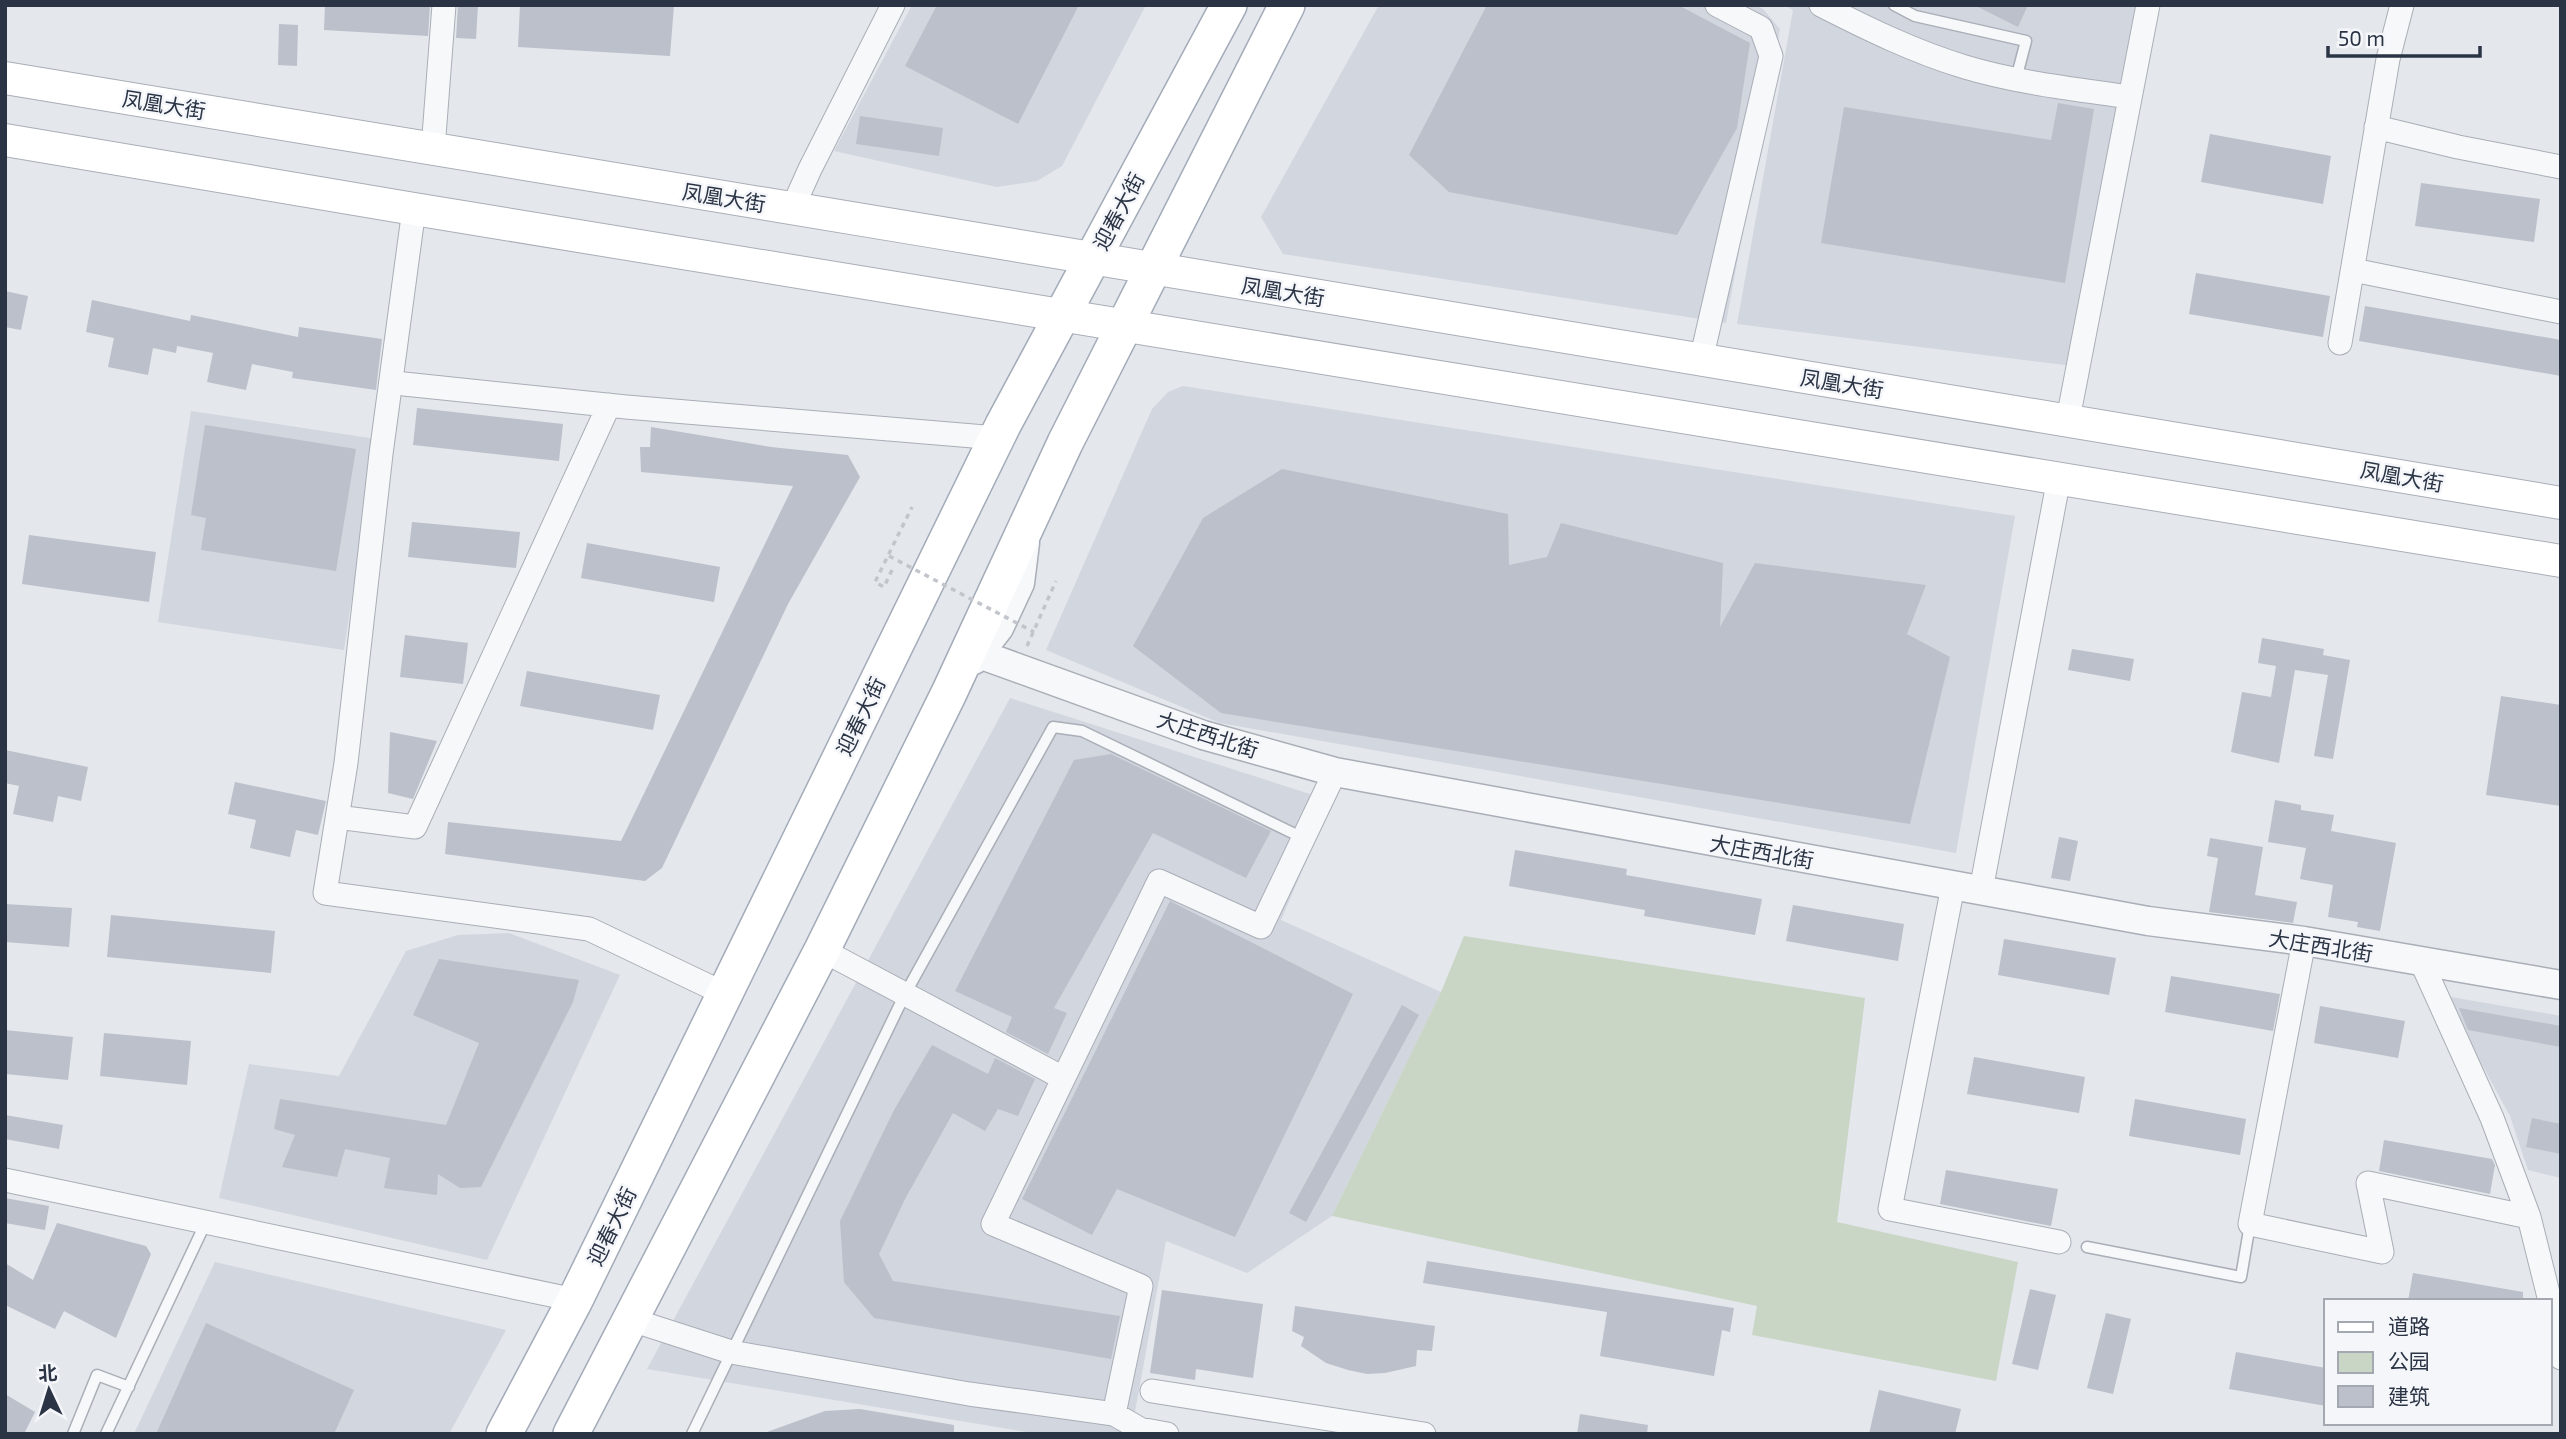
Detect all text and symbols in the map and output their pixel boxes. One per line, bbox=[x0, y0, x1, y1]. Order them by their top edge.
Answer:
scale bar bbox=[2328, 14, 2480, 58]
text: 50 m bbox=[2338, 25, 2385, 50]
street label: 凤凰大街 bbox=[121, 85, 207, 123]
street label: 迎春大街 bbox=[1087, 168, 1149, 254]
street label: 凤凰大街 bbox=[681, 178, 767, 216]
street label: 凤凰大街 bbox=[1240, 272, 1326, 310]
street label: 凤凰大街 bbox=[1799, 364, 1885, 402]
street label: 凤凰大街 bbox=[2358, 456, 2446, 496]
street label: 迎春大街 bbox=[830, 673, 890, 759]
street label: 大庄西北街 bbox=[1154, 706, 1262, 762]
street label: 大庄西北街 bbox=[1708, 830, 1816, 872]
street label: 大庄西北街 bbox=[2267, 924, 2375, 966]
street label: 迎春大街 bbox=[581, 1183, 641, 1269]
legend bbox=[2324, 1299, 2552, 1425]
text: 道路 bbox=[2388, 1313, 2430, 1338]
text: 公园 bbox=[2388, 1348, 2430, 1373]
north arrow bbox=[14, 1355, 84, 1425]
text: 北 bbox=[37, 1360, 58, 1385]
text: 建筑 bbox=[2388, 1383, 2430, 1408]

